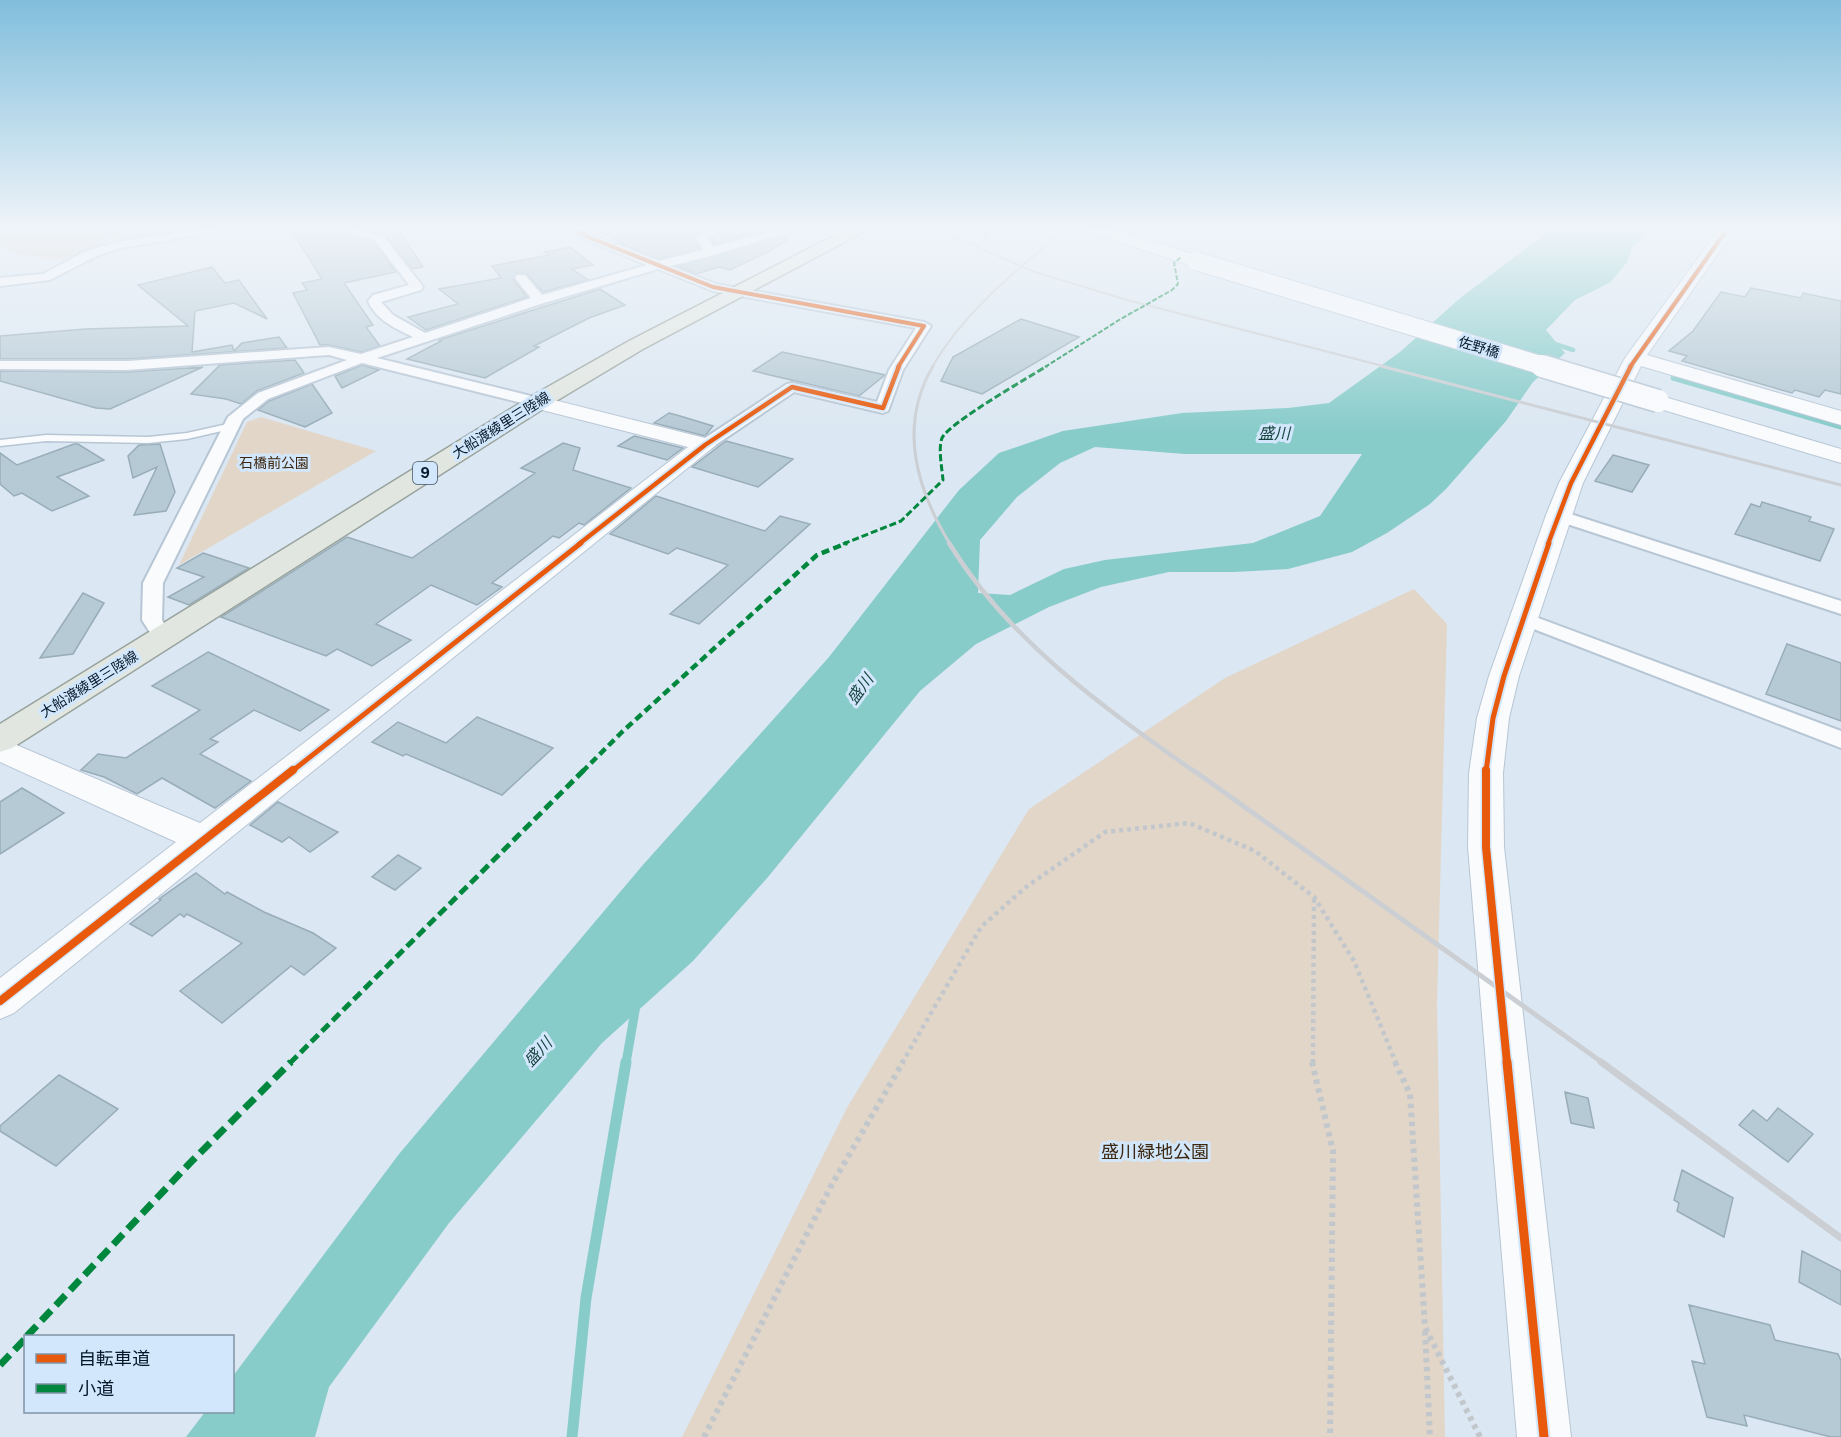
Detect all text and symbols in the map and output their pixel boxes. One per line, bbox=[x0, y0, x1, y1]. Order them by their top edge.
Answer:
street label: 佐野橋 bbox=[1457, 333, 1501, 361]
street label: 大船渡綾里三陸線 bbox=[449, 389, 553, 461]
water label: 盛川 bbox=[1258, 424, 1292, 443]
park label: 石橋前公園 bbox=[239, 455, 309, 471]
road number: 9 bbox=[413, 462, 437, 484]
street label: 大船渡綾里三陸線 bbox=[37, 648, 141, 720]
water label: 盛川 bbox=[843, 669, 878, 708]
water label: 盛川 bbox=[520, 1032, 557, 1070]
park label: 盛川緑地公園 bbox=[1101, 1141, 1209, 1162]
legend bbox=[24, 1335, 234, 1413]
text: 自転車道 bbox=[78, 1348, 150, 1369]
text: 小道 bbox=[78, 1378, 114, 1399]

